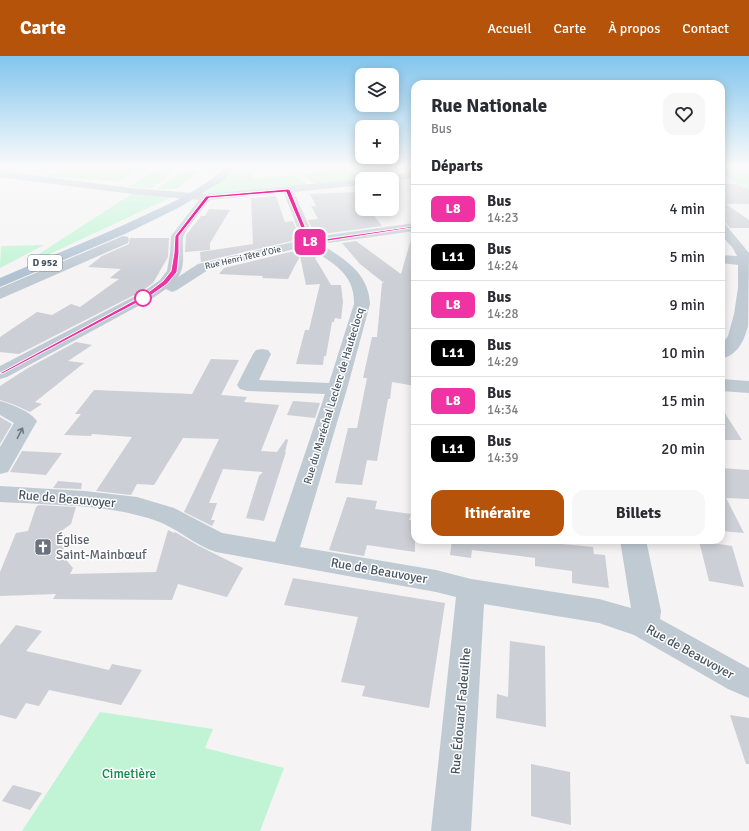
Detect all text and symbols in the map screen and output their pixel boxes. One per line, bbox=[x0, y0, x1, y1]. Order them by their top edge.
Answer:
text: Carte bbox=[20, 16, 66, 40]
text: Accueil bbox=[487, 20, 532, 37]
text: Carte bbox=[554, 20, 586, 37]
text: À propos bbox=[608, 20, 660, 37]
text: Contact bbox=[682, 20, 729, 37]
map controls bbox=[355, 68, 399, 216]
button: layers bbox=[355, 68, 399, 112]
button: heart bbox=[663, 93, 705, 135]
text: Rue Nationale bbox=[431, 94, 547, 118]
button: + bbox=[355, 120, 399, 164]
text: Bus bbox=[431, 121, 452, 137]
text: Départs bbox=[431, 157, 483, 175]
button: − bbox=[355, 172, 399, 216]
text: Bus bbox=[487, 192, 511, 210]
text: L8 bbox=[446, 200, 460, 217]
text: 4 min bbox=[669, 200, 705, 218]
text: 14:23 bbox=[487, 210, 519, 226]
line badge: L8 bbox=[292, 229, 328, 255]
text: L8 bbox=[303, 233, 317, 250]
text: Bus bbox=[487, 240, 511, 258]
street label: Rue Henri Tête d'Oie bbox=[204, 244, 282, 272]
text: L11 bbox=[442, 248, 464, 265]
text: 5 min bbox=[669, 248, 705, 266]
road number: D 952 bbox=[28, 255, 62, 271]
text: 14:24 bbox=[487, 258, 519, 274]
text: Bus bbox=[487, 288, 511, 306]
unlabelled marker bbox=[134, 289, 152, 307]
text: L8 bbox=[446, 296, 460, 313]
text: 9 min bbox=[669, 296, 705, 314]
street label: Rue du Maréchal Leclerc de Hauteclocq bbox=[301, 306, 367, 486]
text: 14:28 bbox=[487, 306, 519, 322]
text: Bus bbox=[487, 336, 511, 354]
text: L11 bbox=[442, 344, 464, 361]
text: 10 min bbox=[661, 344, 705, 362]
text: 14:29 bbox=[487, 354, 519, 370]
text: Bus bbox=[487, 384, 511, 402]
text: L8 bbox=[446, 392, 460, 409]
text: 15 min bbox=[661, 392, 705, 410]
text: 14:34 bbox=[487, 402, 519, 418]
one-way arrow bbox=[16, 427, 24, 439]
text: Bus bbox=[487, 432, 511, 450]
text: L11 bbox=[442, 440, 464, 457]
text: 20 min bbox=[661, 440, 705, 458]
text: 14:39 bbox=[487, 450, 519, 466]
street label: Rue de Beauvoyer bbox=[18, 487, 117, 511]
button: Itinéraire bbox=[431, 490, 564, 536]
button: Billets bbox=[572, 490, 705, 536]
place label: Église Saint-Mainbœuf bbox=[56, 531, 147, 563]
church icon: Église Saint-Mainbœuf bbox=[33, 537, 53, 557]
street label: Rue de Beauvoyer bbox=[329, 555, 429, 587]
street label: Rue de Beauvoyer bbox=[643, 621, 737, 683]
street label: Rue Édouard Fadeuilhe bbox=[446, 647, 475, 775]
park label: Cimetière bbox=[102, 766, 156, 782]

